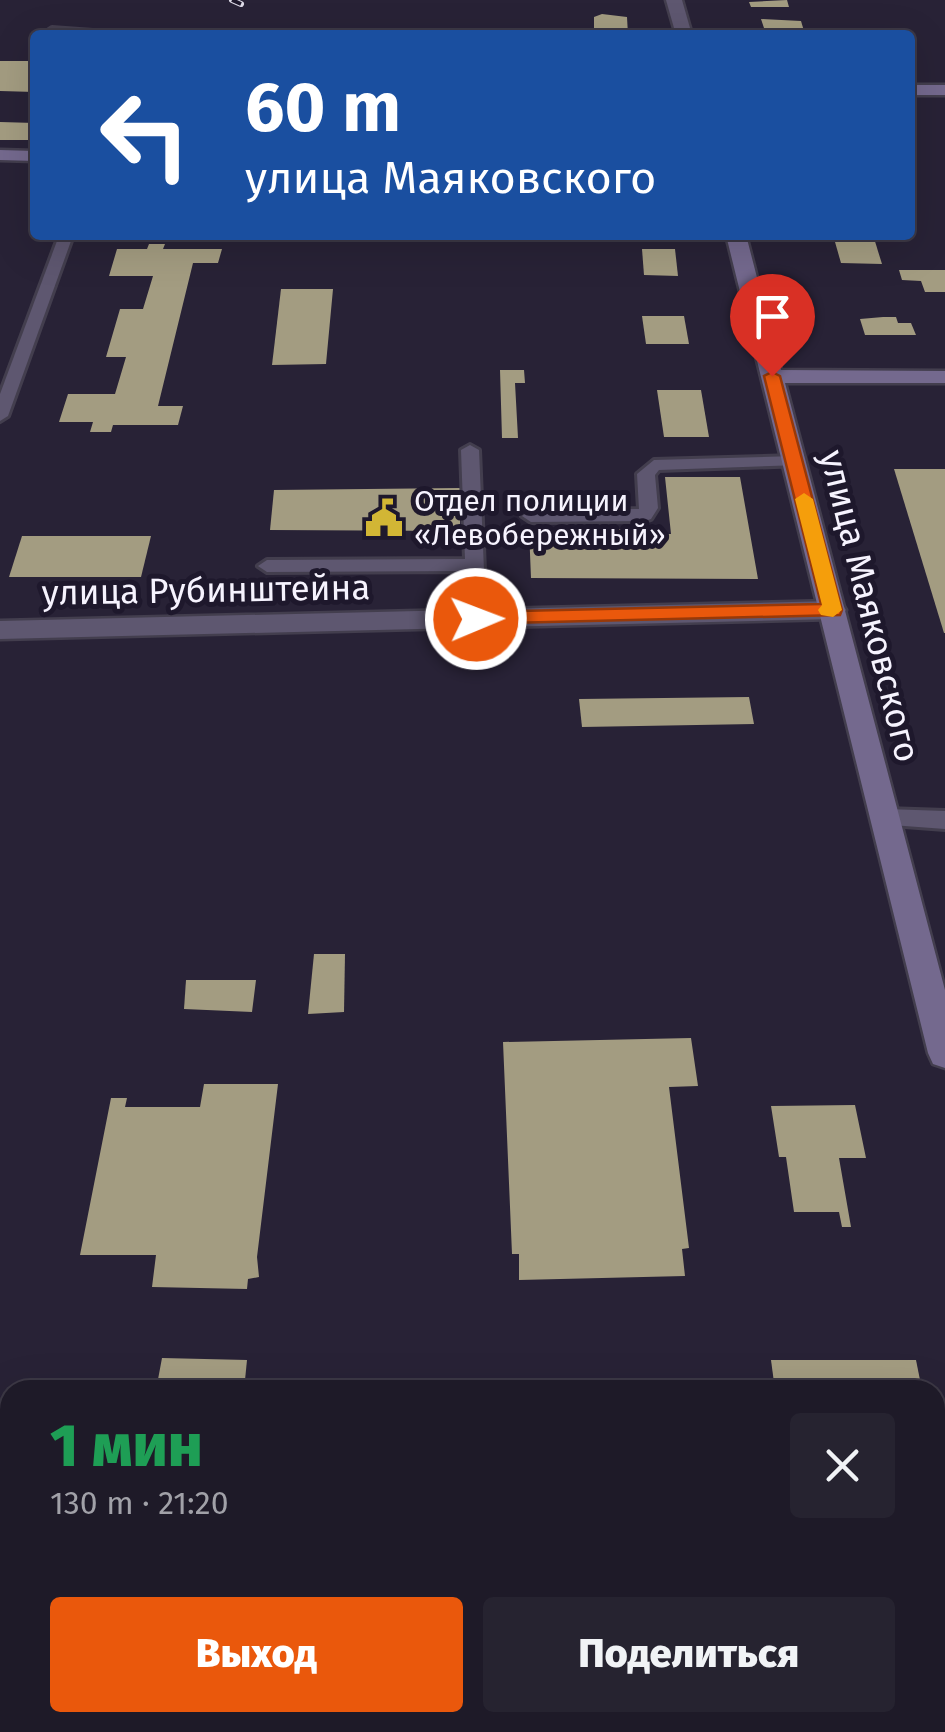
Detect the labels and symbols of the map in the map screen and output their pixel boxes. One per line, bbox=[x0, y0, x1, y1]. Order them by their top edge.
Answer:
pin bbox=[730, 274, 815, 377]
street label: улица Маяковского bbox=[811, 446, 929, 766]
place label: Отдел полиции «Левобережный» bbox=[414, 483, 666, 553]
public building icon: Отдел полиции «Левобережный» bbox=[363, 497, 405, 539]
street label: улица Рубинштейна bbox=[41, 566, 371, 614]
position arrow bbox=[424, 567, 528, 671]

